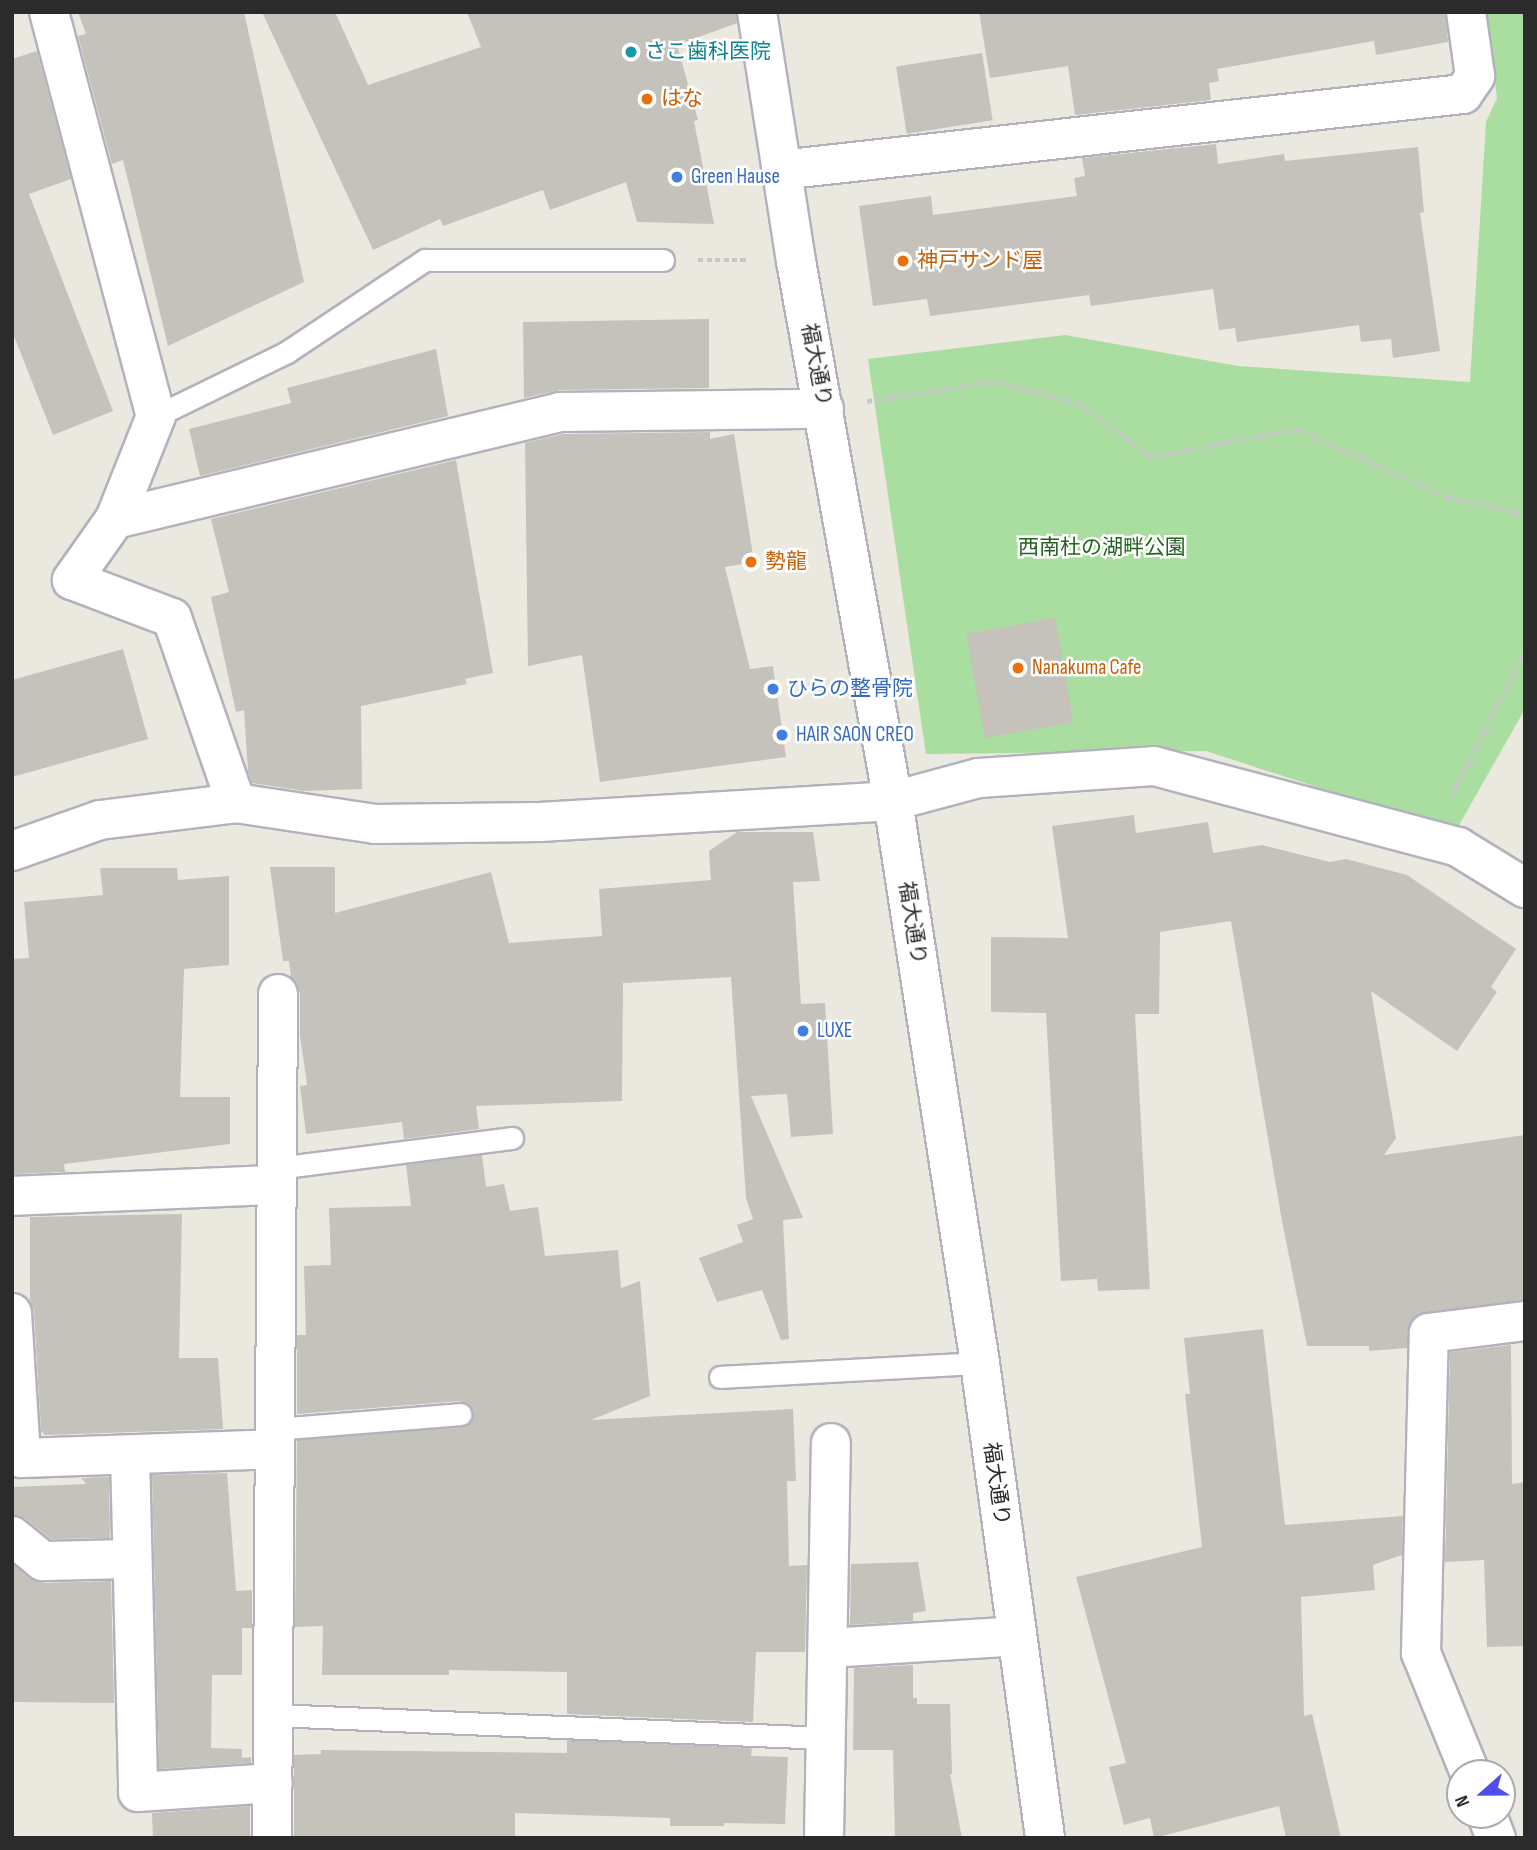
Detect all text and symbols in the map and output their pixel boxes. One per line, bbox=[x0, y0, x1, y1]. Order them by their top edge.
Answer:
place label: さこ歯科医院 bbox=[645, 39, 771, 65]
marker: さこ歯科医院 bbox=[623, 44, 639, 60]
place label: はな bbox=[661, 86, 703, 112]
marker: はな bbox=[639, 91, 655, 107]
place label: Green Hause bbox=[691, 164, 780, 190]
marker: Green Hause bbox=[669, 169, 685, 185]
place label: 神戸サンド屋 bbox=[917, 248, 1043, 274]
marker: 神戸サンド屋 bbox=[895, 253, 911, 269]
street label: 福大通り bbox=[796, 321, 836, 409]
park label: 西南杜の湖畔公園 bbox=[1018, 535, 1186, 561]
place label: 勢龍 bbox=[765, 549, 807, 575]
marker: 勢龍 bbox=[743, 554, 759, 570]
place label: Nanakuma Cafe bbox=[1032, 655, 1142, 681]
marker: Nanakuma Cafe bbox=[1010, 660, 1026, 676]
place label: ひらの整骨院 bbox=[787, 676, 913, 702]
marker: ひらの整骨院 bbox=[765, 681, 781, 697]
place label: HAIR SAON CREO bbox=[796, 722, 914, 748]
marker: HAIR SAON CREO bbox=[774, 727, 790, 743]
street label: 福大通り bbox=[893, 880, 931, 966]
place label: LUXE bbox=[817, 1018, 852, 1044]
marker: LUXE bbox=[795, 1023, 811, 1039]
street label: 福大通り bbox=[978, 1441, 1014, 1527]
north arrow bbox=[1446, 1759, 1516, 1829]
text: N bbox=[1450, 1792, 1475, 1810]

